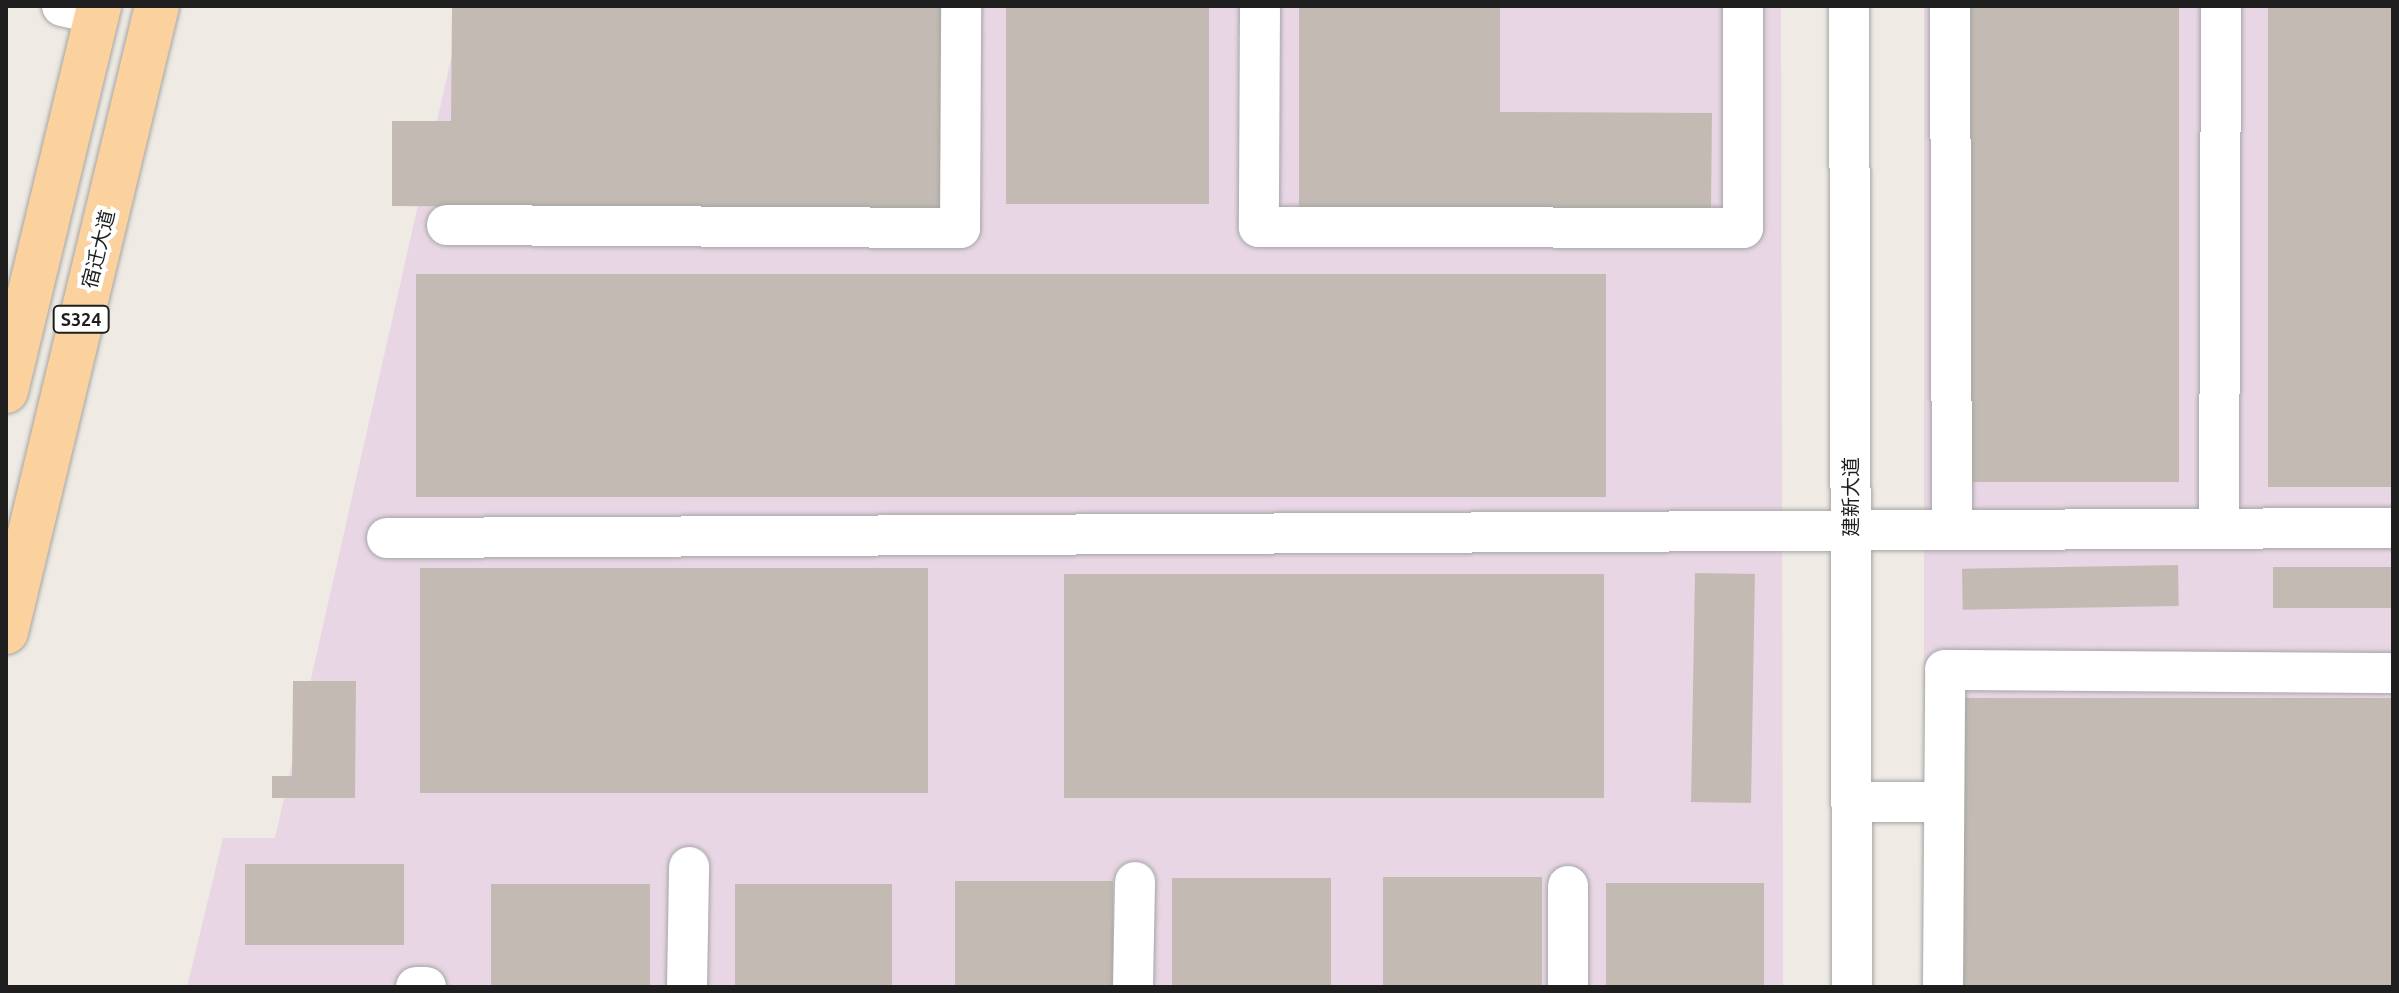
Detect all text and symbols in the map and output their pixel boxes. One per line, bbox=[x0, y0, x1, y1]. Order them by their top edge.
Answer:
street label: 宿迁大道 bbox=[77, 207, 119, 291]
road number: S324 bbox=[51, 305, 111, 333]
street label: 建新大道 bbox=[1838, 457, 1862, 537]

